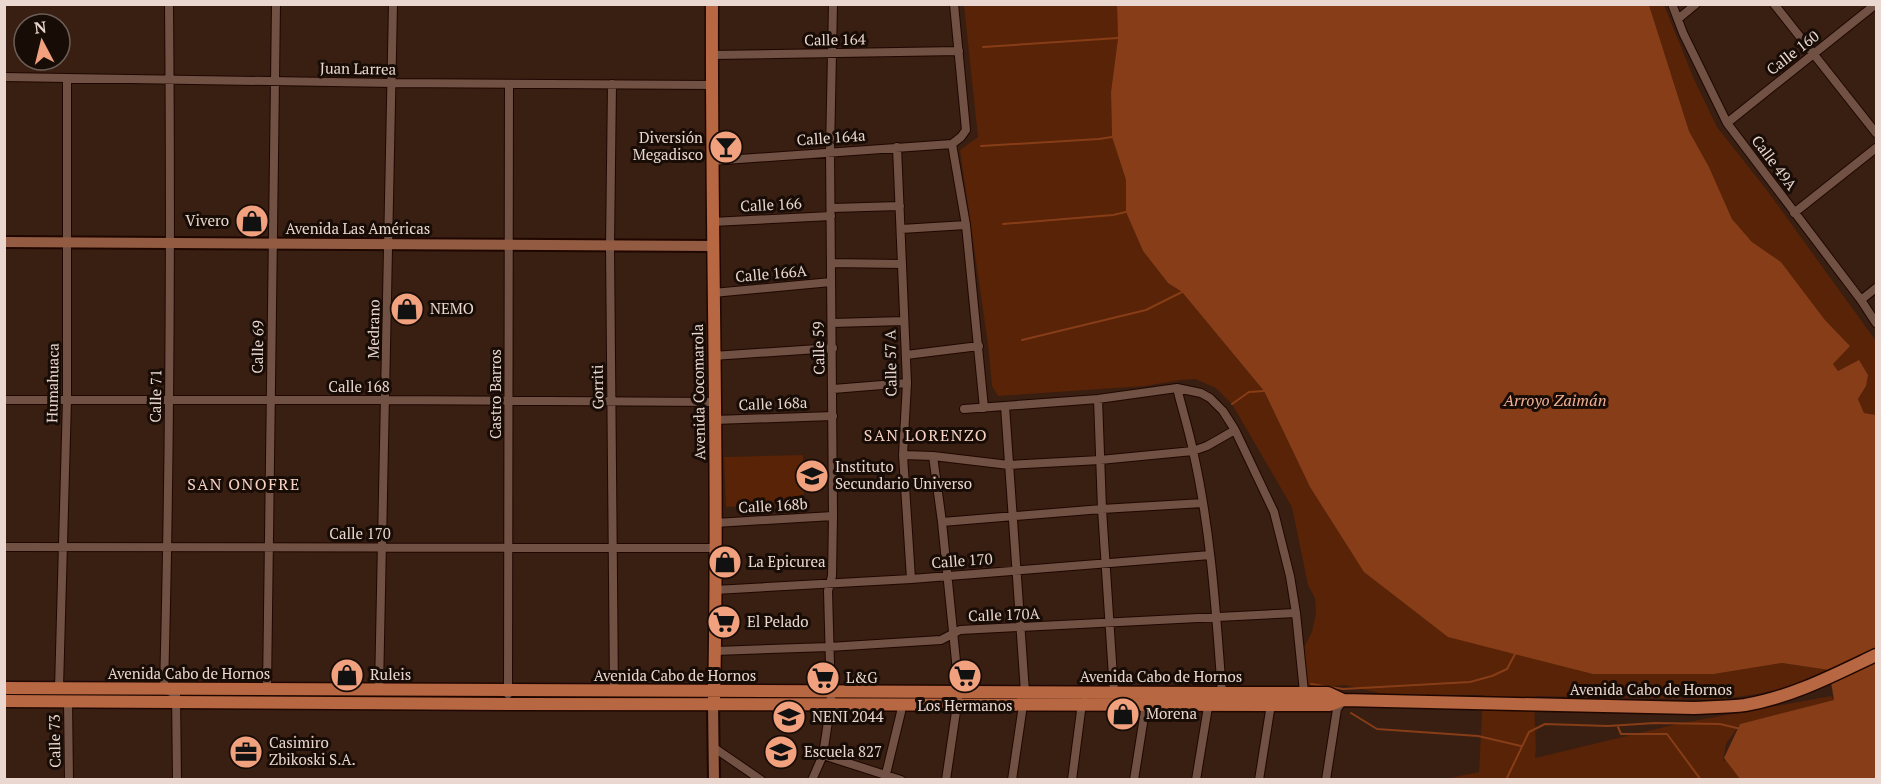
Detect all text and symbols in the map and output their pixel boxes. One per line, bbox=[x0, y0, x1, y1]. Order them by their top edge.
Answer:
north arrow bbox=[12, 12, 72, 72]
text: N bbox=[33, 15, 48, 39]
street label: Calle 160 bbox=[1762, 25, 1823, 79]
street label: Calle 164 bbox=[804, 28, 866, 50]
street label: Juan Larrea bbox=[320, 57, 397, 79]
street label: Calle 164a bbox=[796, 125, 866, 149]
place label: Diversión Megadisco bbox=[633, 127, 703, 164]
bar icon: Diversión Megadisco bbox=[708, 129, 744, 165]
street label: Calle 49A bbox=[1748, 131, 1802, 194]
street label: Calle 166 bbox=[740, 192, 802, 216]
shop icon: Vivero bbox=[234, 203, 270, 239]
place label: Vivero bbox=[185, 210, 229, 230]
street label: Avenida Las Américas bbox=[286, 218, 430, 238]
street label: Calle 166A bbox=[734, 260, 808, 286]
shop icon: NEMO bbox=[389, 291, 425, 327]
place label: NEMO bbox=[430, 298, 474, 318]
street label: Medrano bbox=[362, 299, 384, 359]
street label: Calle 69 bbox=[247, 320, 267, 374]
street label: Calle 59 bbox=[808, 321, 828, 375]
street label: Avenida Cocomarola bbox=[687, 323, 709, 460]
street label: Calle 57 A bbox=[879, 329, 901, 397]
street label: Humahuaca bbox=[41, 343, 63, 423]
street label: Castro Barros bbox=[485, 349, 505, 439]
street label: Gorriti bbox=[587, 364, 607, 410]
street label: Calle 71 bbox=[145, 369, 165, 423]
street label: Calle 168 bbox=[328, 376, 390, 396]
water label: Arroyo Zaimán bbox=[1503, 389, 1606, 411]
street label: Calle 168a bbox=[738, 392, 808, 414]
district label: SAN LORENZO bbox=[864, 424, 988, 446]
place label: Instituto Secundario Universo bbox=[835, 456, 972, 493]
school or university icon: Instituto Secundario Universo bbox=[794, 458, 830, 494]
district label: SAN ONOFRE bbox=[187, 473, 301, 495]
street label: Calle 168b bbox=[738, 493, 808, 517]
street label: Calle 170 bbox=[329, 523, 391, 543]
shop icon: La Epicurea bbox=[707, 544, 743, 580]
street label: Calle 170 bbox=[931, 548, 993, 572]
place label: La Epicurea bbox=[748, 551, 826, 571]
street label: Calle 170A bbox=[968, 603, 1041, 625]
supermarket icon: El Pelado bbox=[706, 604, 742, 640]
place label: El Pelado bbox=[747, 611, 809, 631]
shop icon: Ruleis bbox=[329, 657, 365, 693]
supermarket icon: Los Hermanos bbox=[947, 658, 983, 694]
supermarket icon: L&G bbox=[805, 660, 841, 696]
street label: Avenida Cabo de Hornos bbox=[108, 663, 270, 683]
place label: Ruleis bbox=[370, 664, 411, 684]
street label: Avenida Cabo de Hornos bbox=[594, 665, 756, 685]
street label: Avenida Cabo de Hornos bbox=[1080, 666, 1242, 686]
place label: L&G bbox=[846, 667, 878, 687]
street label: Avenida Cabo de Hornos bbox=[1570, 679, 1732, 699]
place label: Los Hermanos bbox=[917, 695, 1013, 715]
shop icon: Morena bbox=[1105, 696, 1141, 732]
school or university icon: NENI 2044 bbox=[771, 699, 807, 735]
place label: Morena bbox=[1146, 703, 1198, 723]
place label: NENI 2044 bbox=[812, 706, 884, 726]
street label: Calle 73 bbox=[44, 714, 64, 768]
place label: Casimiro Zbikoski S.A. bbox=[269, 732, 356, 769]
office icon: Casimiro Zbikoski S.A. bbox=[228, 734, 264, 770]
school or university icon: Escuela 827 bbox=[763, 734, 799, 770]
place label: Escuela 827 bbox=[804, 741, 882, 761]

